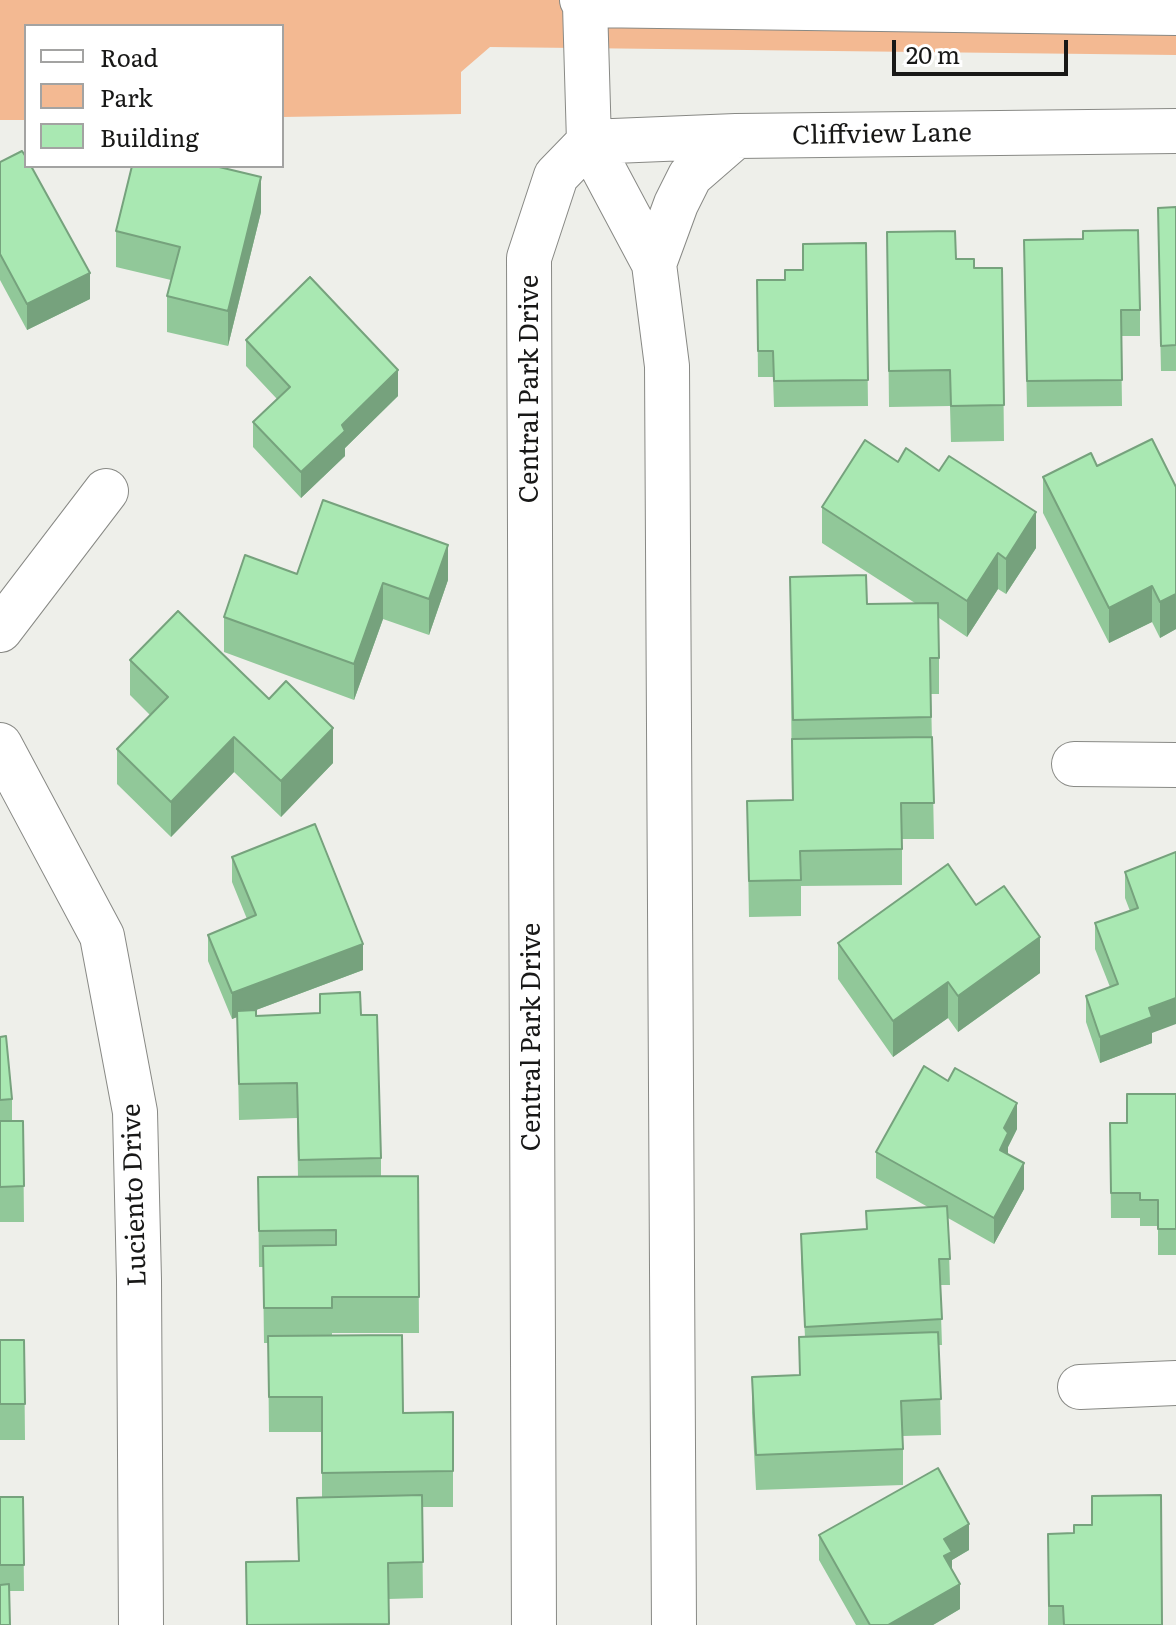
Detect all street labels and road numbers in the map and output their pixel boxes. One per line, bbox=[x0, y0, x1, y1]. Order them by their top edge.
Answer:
street label: Cliffview Lane bbox=[792, 118, 972, 152]
street label: Central Park Drive bbox=[514, 275, 546, 503]
street label: Central Park Drive bbox=[516, 923, 548, 1151]
street label: Luciento Drive bbox=[116, 1103, 154, 1287]

